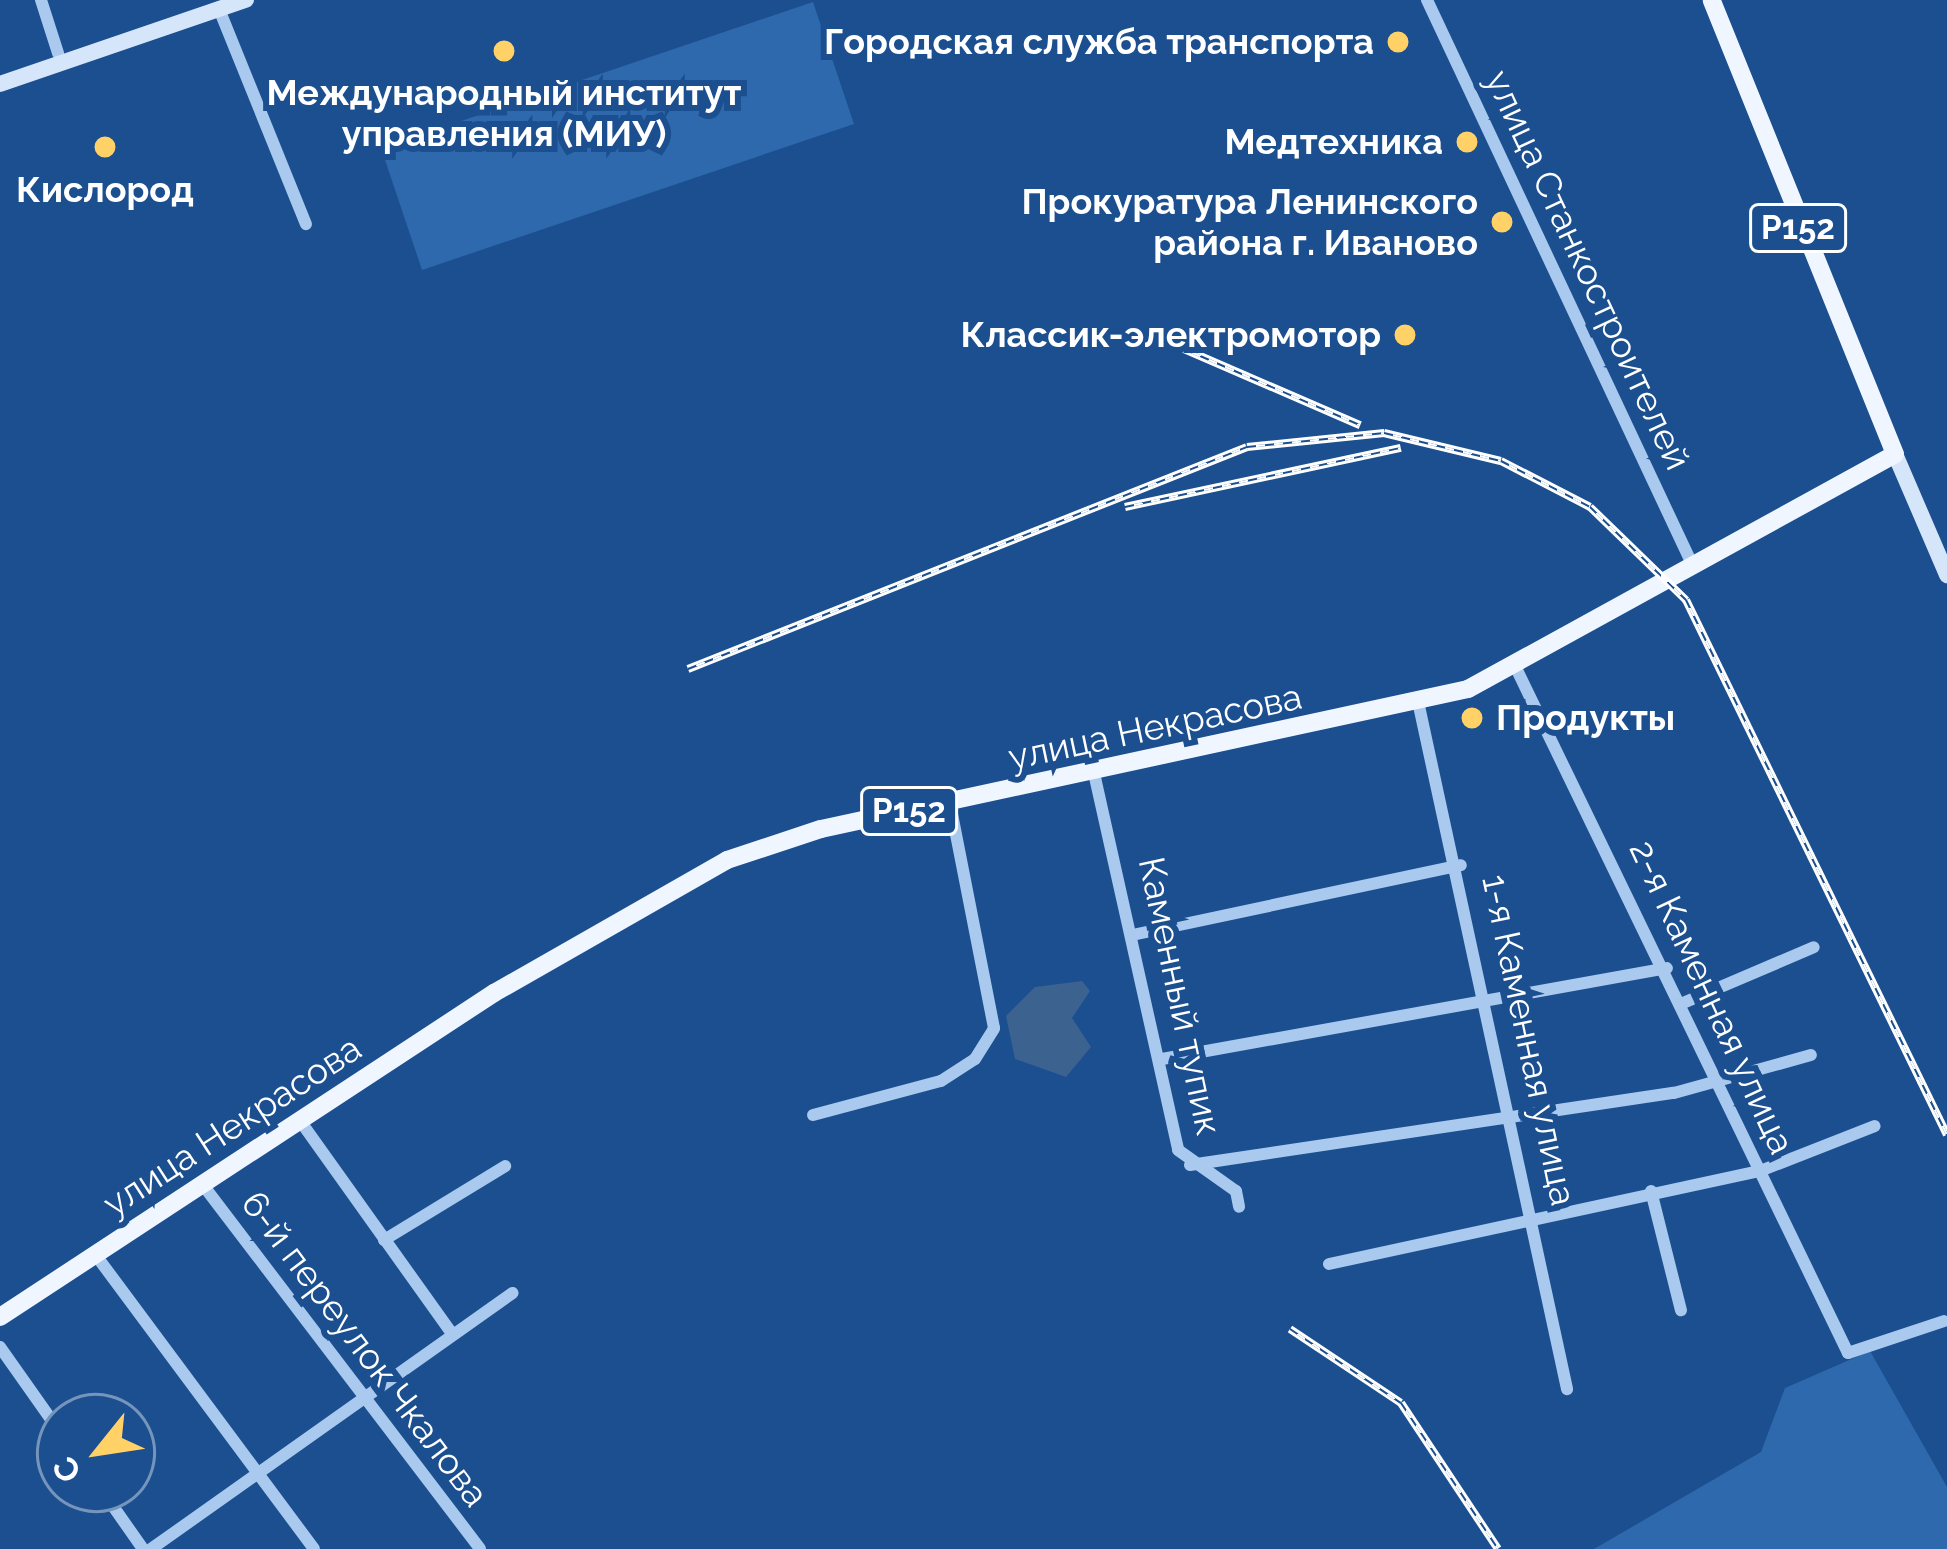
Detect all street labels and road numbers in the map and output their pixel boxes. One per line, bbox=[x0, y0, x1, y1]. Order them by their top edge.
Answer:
street label: улица Станкостроителей bbox=[1476, 63, 1700, 477]
road number: Р152 bbox=[1747, 201, 1849, 255]
street label: улица Некрасова bbox=[1004, 675, 1306, 779]
road number: Р152 bbox=[858, 784, 960, 838]
street label: 2-я Каменная улица bbox=[1620, 833, 1804, 1161]
street label: Каменный тупик bbox=[1129, 853, 1231, 1139]
street label: 1-я Каменная улица bbox=[1473, 870, 1585, 1210]
street label: улица Некрасова bbox=[95, 1027, 369, 1225]
street label: 6-й переулок Чкалова bbox=[232, 1183, 498, 1515]

